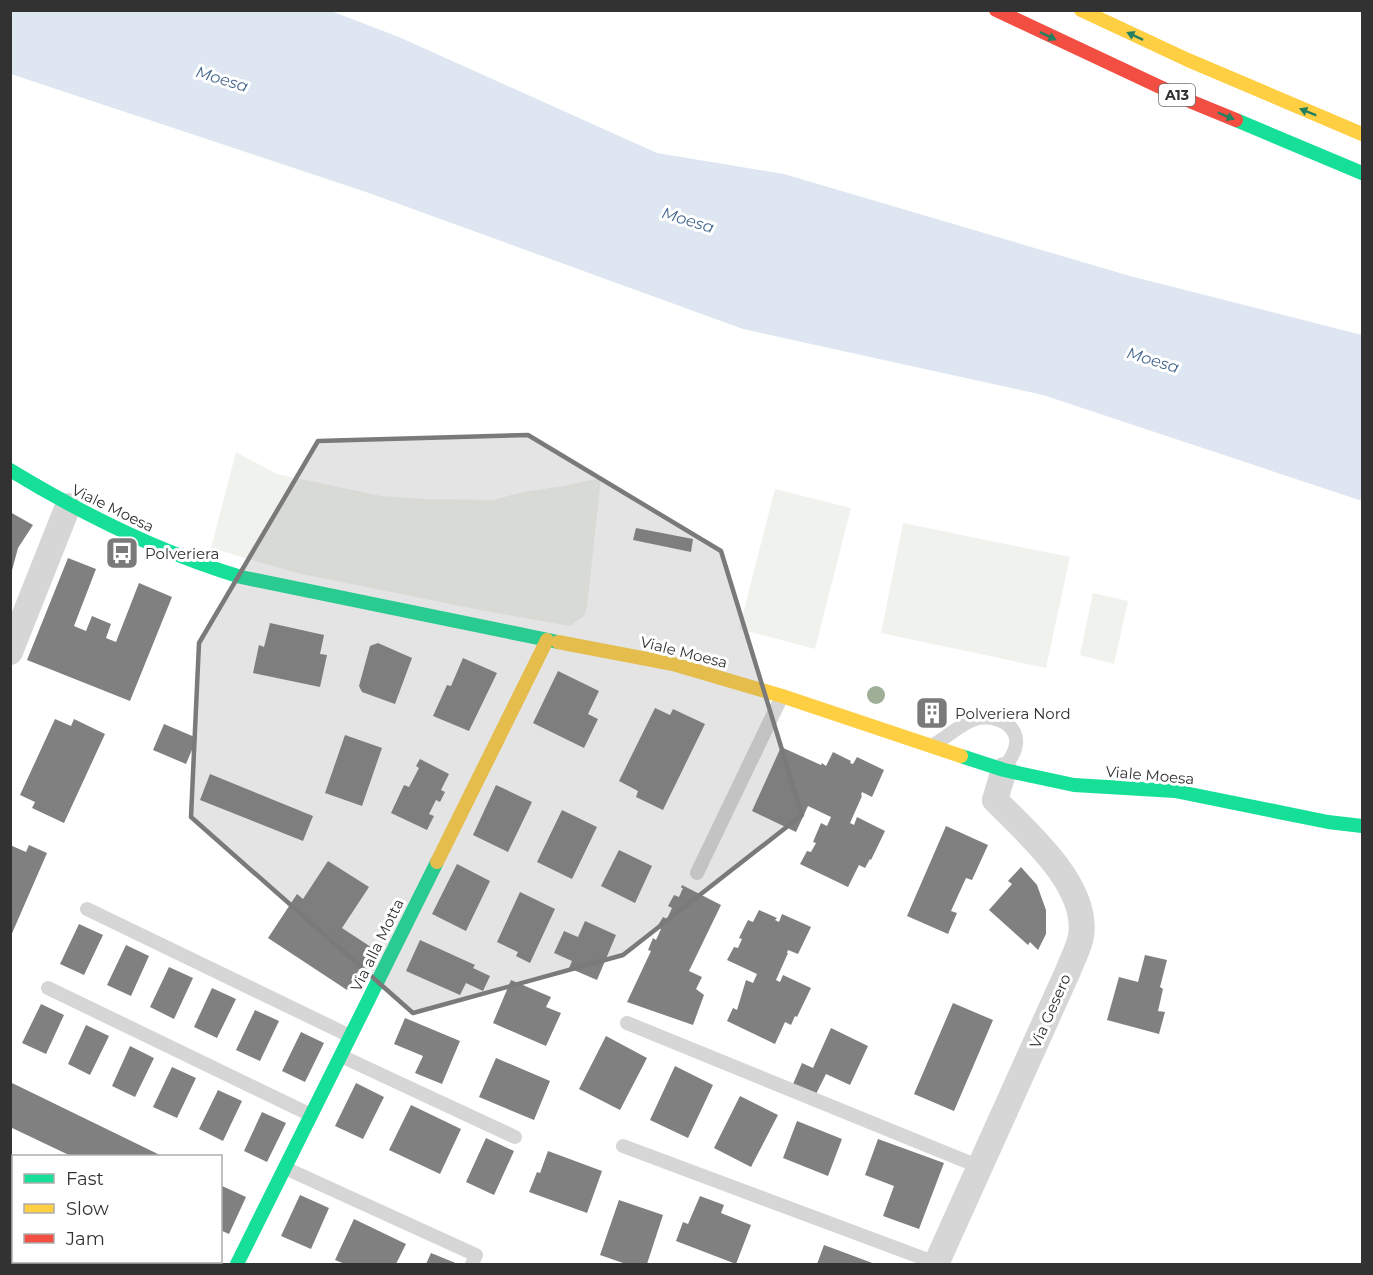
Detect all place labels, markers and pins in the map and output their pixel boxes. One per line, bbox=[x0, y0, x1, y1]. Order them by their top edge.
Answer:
bus stop icon: Polveriera bbox=[104, 535, 140, 571]
place label: Polveriera bbox=[145, 544, 219, 563]
building icon: Polveriera Nord bbox=[914, 695, 950, 731]
place label: Polveriera Nord bbox=[955, 704, 1071, 723]

